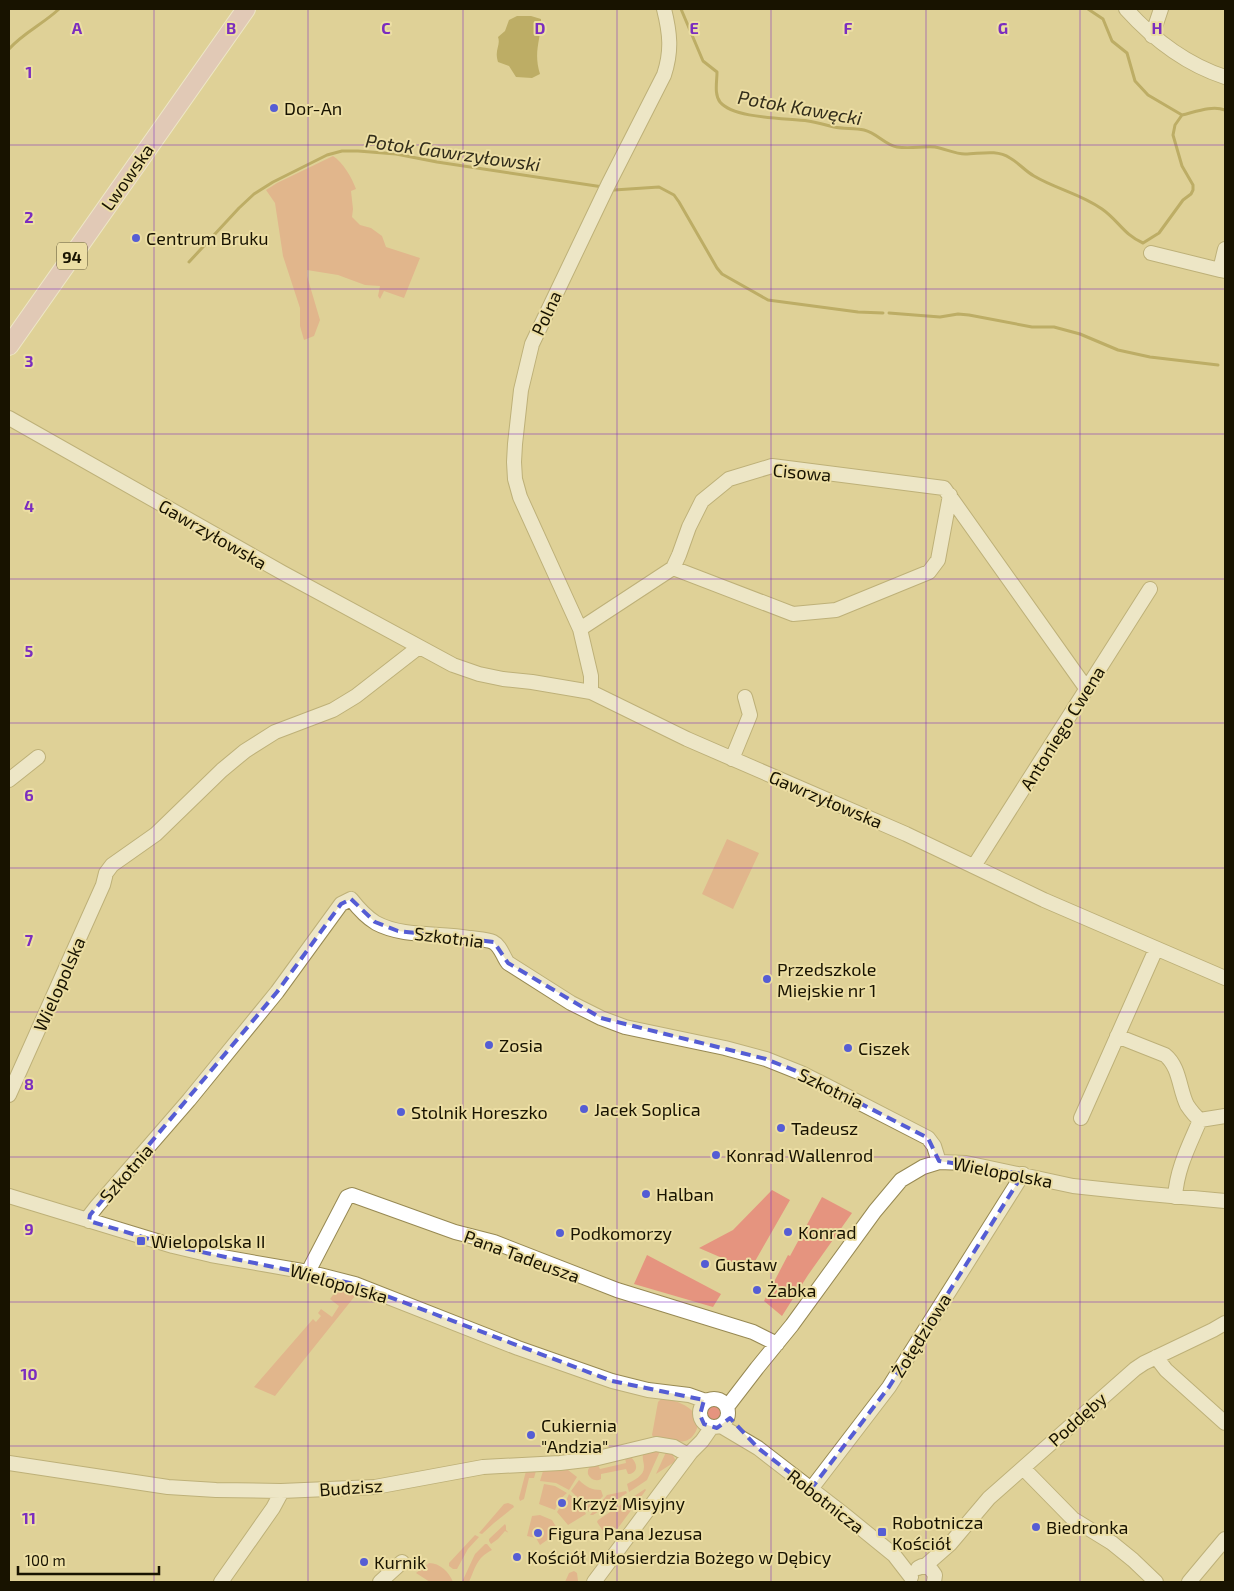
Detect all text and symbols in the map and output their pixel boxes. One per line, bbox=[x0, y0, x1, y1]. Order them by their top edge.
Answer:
text: A bbox=[72, 18, 83, 37]
text: B bbox=[226, 18, 236, 37]
text: C bbox=[381, 18, 391, 37]
text: D bbox=[535, 18, 546, 37]
text: E bbox=[689, 18, 699, 37]
text: F bbox=[844, 18, 853, 37]
text: G bbox=[998, 18, 1008, 37]
text: H bbox=[1151, 18, 1163, 37]
text: 1 bbox=[26, 62, 32, 81]
water label: Potok Kawęcki bbox=[736, 85, 864, 129]
place label: Dor-An bbox=[284, 97, 342, 119]
marker: Dor-An bbox=[268, 102, 280, 114]
water label: Potok Gawrzyłowski bbox=[364, 128, 542, 177]
street label: Lwowska bbox=[96, 139, 158, 215]
text: 2 bbox=[24, 207, 34, 226]
place label: Centrum Bruku bbox=[146, 227, 269, 249]
marker: Centrum Bruku bbox=[130, 232, 142, 244]
road number: 94 bbox=[57, 242, 87, 270]
street label: Polna bbox=[526, 287, 566, 339]
text: 3 bbox=[24, 351, 34, 370]
street label: Cisowa bbox=[772, 458, 832, 486]
street label: Gawrzyłowska bbox=[155, 494, 271, 574]
text: 4 bbox=[24, 496, 34, 515]
text: 5 bbox=[25, 641, 34, 660]
street label: Antoniego Cwena bbox=[1015, 662, 1109, 794]
street label: Gawrzyłowska bbox=[766, 765, 886, 833]
text: 6 bbox=[24, 785, 34, 804]
street label: Szkotnia bbox=[413, 922, 485, 952]
text: 7 bbox=[25, 930, 34, 949]
street label: Wielopolska bbox=[28, 933, 90, 1035]
place label: Przedszkole Miejskie nr 1 bbox=[777, 958, 876, 1001]
marker: Przedszkole Miejskie nr 1 bbox=[761, 973, 773, 985]
place label: Zosia bbox=[499, 1034, 543, 1056]
place label: Ciszek bbox=[858, 1037, 910, 1059]
marker: Zosia bbox=[483, 1039, 495, 1051]
marker: Ciszek bbox=[842, 1042, 854, 1054]
street label: Szkotnia bbox=[795, 1063, 867, 1113]
text: 8 bbox=[24, 1074, 34, 1093]
place label: Jacek Soplica bbox=[594, 1098, 701, 1120]
place label: Stolnik Horeszko bbox=[411, 1101, 548, 1123]
marker: Jacek Soplica bbox=[578, 1103, 590, 1115]
marker: Stolnik Horeszko bbox=[395, 1106, 407, 1118]
place label: Tadeusz bbox=[791, 1117, 858, 1139]
marker: Tadeusz bbox=[775, 1122, 787, 1134]
street label: Szkotnia bbox=[95, 1139, 157, 1207]
place label: Konrad Wallenrod bbox=[726, 1144, 873, 1166]
marker: Konrad Wallenrod bbox=[710, 1149, 722, 1161]
street label: Wielopolska bbox=[951, 1152, 1055, 1192]
place label: Halban bbox=[656, 1183, 714, 1205]
marker: Halban bbox=[640, 1188, 652, 1200]
text: 9 bbox=[24, 1219, 34, 1238]
place label: Konrad bbox=[798, 1221, 857, 1243]
place label: Podkomorzy bbox=[570, 1222, 673, 1244]
street label: Pana Tadeusza bbox=[461, 1225, 583, 1287]
marker: Konrad bbox=[782, 1226, 794, 1238]
marker: Podkomorzy bbox=[554, 1227, 566, 1239]
place label: Wielopolska II bbox=[151, 1230, 265, 1252]
marker: Wielopolska II bbox=[135, 1235, 147, 1247]
place label: Gustaw bbox=[715, 1253, 777, 1275]
marker: Gustaw bbox=[699, 1258, 711, 1270]
street label: Wielopolska bbox=[287, 1259, 391, 1307]
place label: Żabka bbox=[767, 1279, 816, 1301]
marker: Żabka bbox=[751, 1284, 763, 1296]
street label: Żołędziowa bbox=[887, 1289, 955, 1381]
text: 10 bbox=[20, 1364, 38, 1383]
street label: Poddęby bbox=[1043, 1387, 1111, 1451]
place label: Cukiernia "Andzia" bbox=[541, 1414, 617, 1457]
marker: Cukiernia "Andzia" bbox=[525, 1429, 537, 1441]
street label: Robotnicza bbox=[783, 1464, 869, 1538]
street label: Budzisz bbox=[318, 1474, 384, 1500]
place label: Krzyż Misyjny bbox=[572, 1492, 686, 1514]
marker: Krzyż Misyjny bbox=[556, 1497, 568, 1509]
text: 11 bbox=[22, 1508, 36, 1527]
place label: Robotnicza Kościół bbox=[892, 1511, 983, 1554]
place label: Biedronka bbox=[1046, 1516, 1128, 1538]
marker: Biedronka bbox=[1030, 1521, 1042, 1533]
place label: Figura Pana Jezusa bbox=[548, 1522, 702, 1544]
marker: Robotnicza Kościół bbox=[876, 1526, 888, 1538]
marker: Figura Pana Jezusa bbox=[532, 1527, 544, 1539]
scale bar bbox=[18, 1544, 159, 1576]
place label: Kościół Miłosierdzia Bożego w Dębicy bbox=[527, 1546, 832, 1568]
text: 100 m bbox=[25, 1551, 66, 1569]
place label: Kurnik bbox=[374, 1551, 426, 1573]
marker: Kościół Miłosierdzia Bożego w Dębicy bbox=[511, 1551, 523, 1563]
marker: Kurnik bbox=[358, 1556, 370, 1568]

